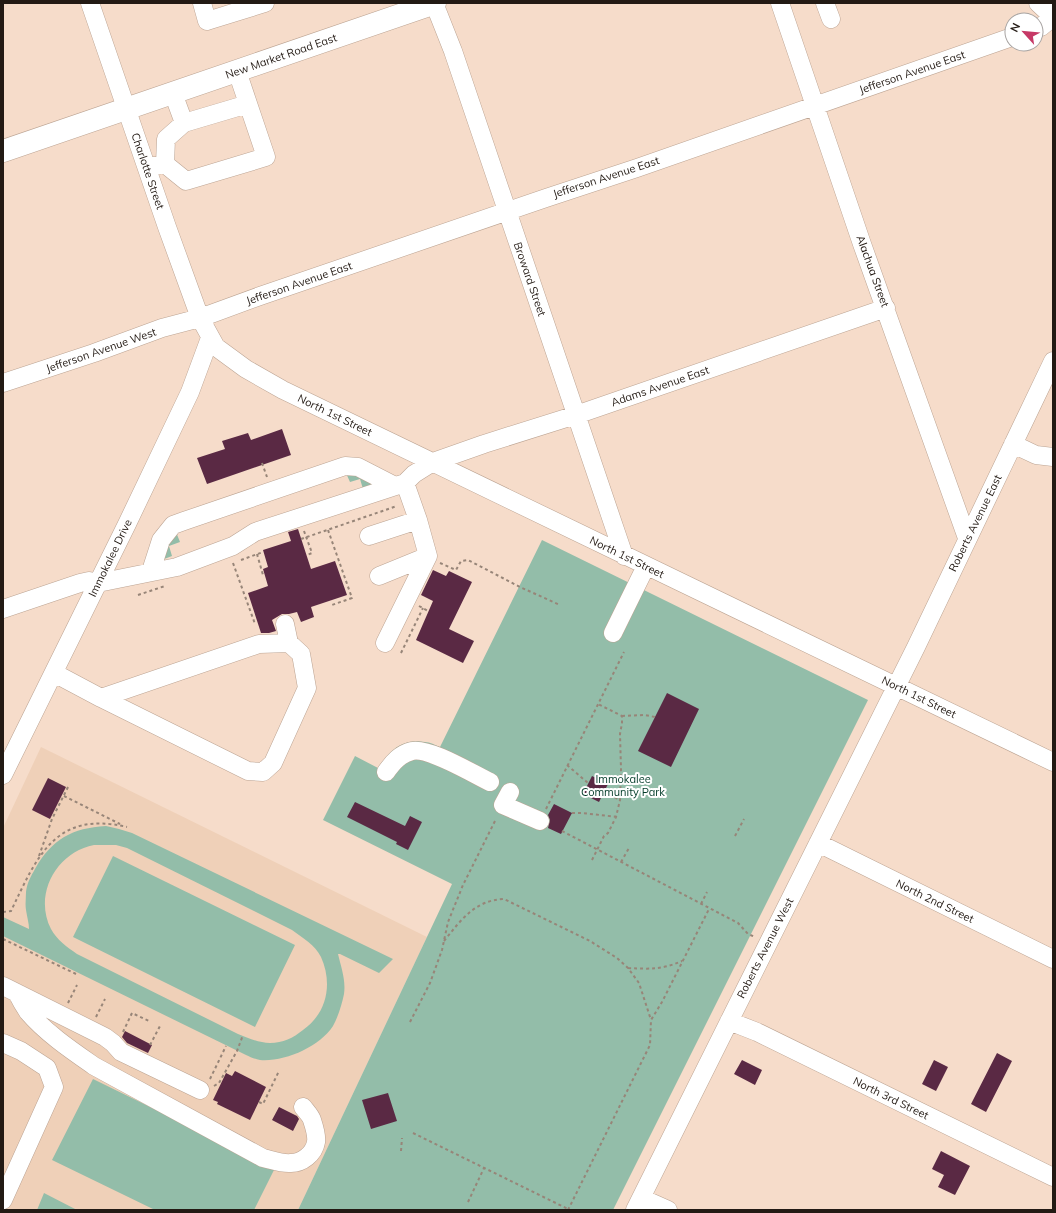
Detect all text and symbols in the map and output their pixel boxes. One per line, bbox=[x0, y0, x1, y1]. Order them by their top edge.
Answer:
north arrow bbox=[1004, 12, 1044, 52]
text: N bbox=[1007, 21, 1023, 34]
street label: New Market Road East bbox=[223, 30, 339, 82]
street label: Jefferson Avenue East bbox=[857, 47, 967, 97]
street label: Charlotte Street bbox=[128, 131, 168, 211]
street label: Jefferson Avenue East bbox=[551, 153, 661, 201]
street label: Alachua Street bbox=[854, 233, 893, 309]
street label: Broward Street bbox=[511, 240, 549, 318]
street label: Jefferson Avenue East bbox=[244, 258, 354, 308]
street label: Jefferson Avenue West bbox=[44, 325, 158, 375]
street label: Adams Avenue East bbox=[609, 363, 711, 409]
street label: North 1st Street bbox=[295, 391, 375, 439]
street label: Roberts Avenue East bbox=[945, 472, 1005, 574]
street label: Immokalee Drive bbox=[85, 517, 135, 599]
street label: North 1st Street bbox=[587, 533, 667, 581]
street label: North 1st Street bbox=[879, 673, 959, 721]
park label: Immokalee Community Park bbox=[581, 772, 665, 799]
street label: North 2nd Street bbox=[894, 876, 976, 926]
street label: Roberts Avenue West bbox=[734, 895, 796, 1001]
street label: North 3rd Street bbox=[851, 1074, 931, 1122]

